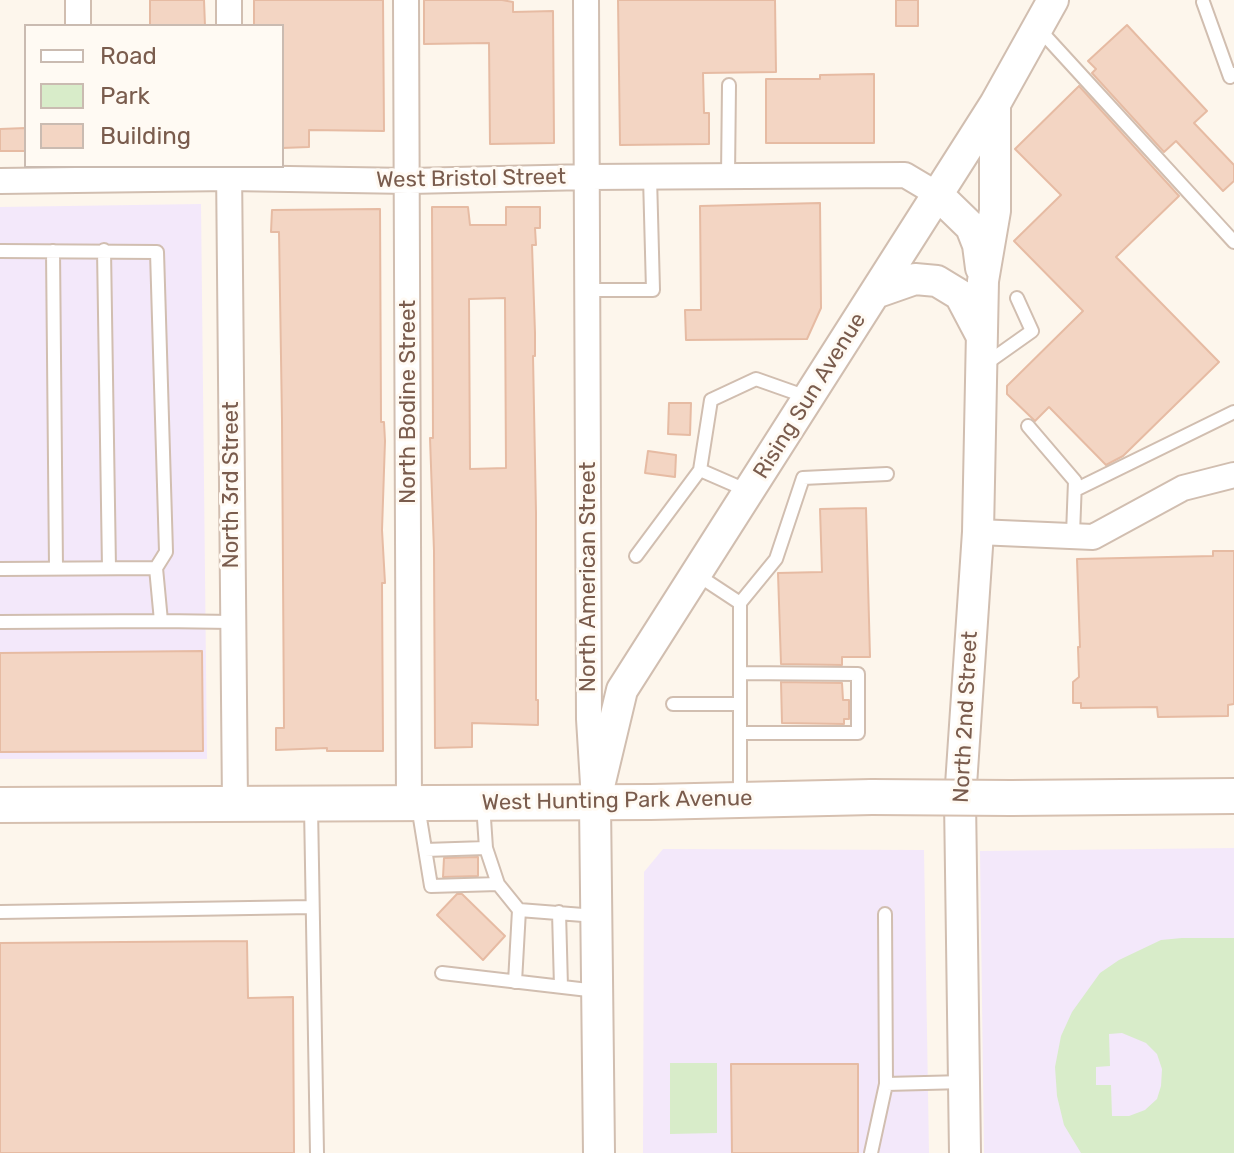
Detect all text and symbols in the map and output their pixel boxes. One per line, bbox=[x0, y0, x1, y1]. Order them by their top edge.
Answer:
legend bbox=[24, 24, 284, 168]
text: Road bbox=[100, 42, 157, 70]
text: Park bbox=[100, 82, 150, 110]
text: Building bbox=[100, 122, 191, 150]
street label: West Bristol Street bbox=[376, 164, 566, 194]
street label: North Bodine Street bbox=[396, 300, 422, 504]
street label: Rising Sun Avenue bbox=[748, 308, 872, 484]
street label: North 3rd Street bbox=[219, 401, 245, 569]
street label: North American Street bbox=[576, 462, 602, 692]
street label: North 2nd Street bbox=[948, 630, 984, 804]
street label: West Hunting Park Avenue bbox=[481, 785, 753, 817]

